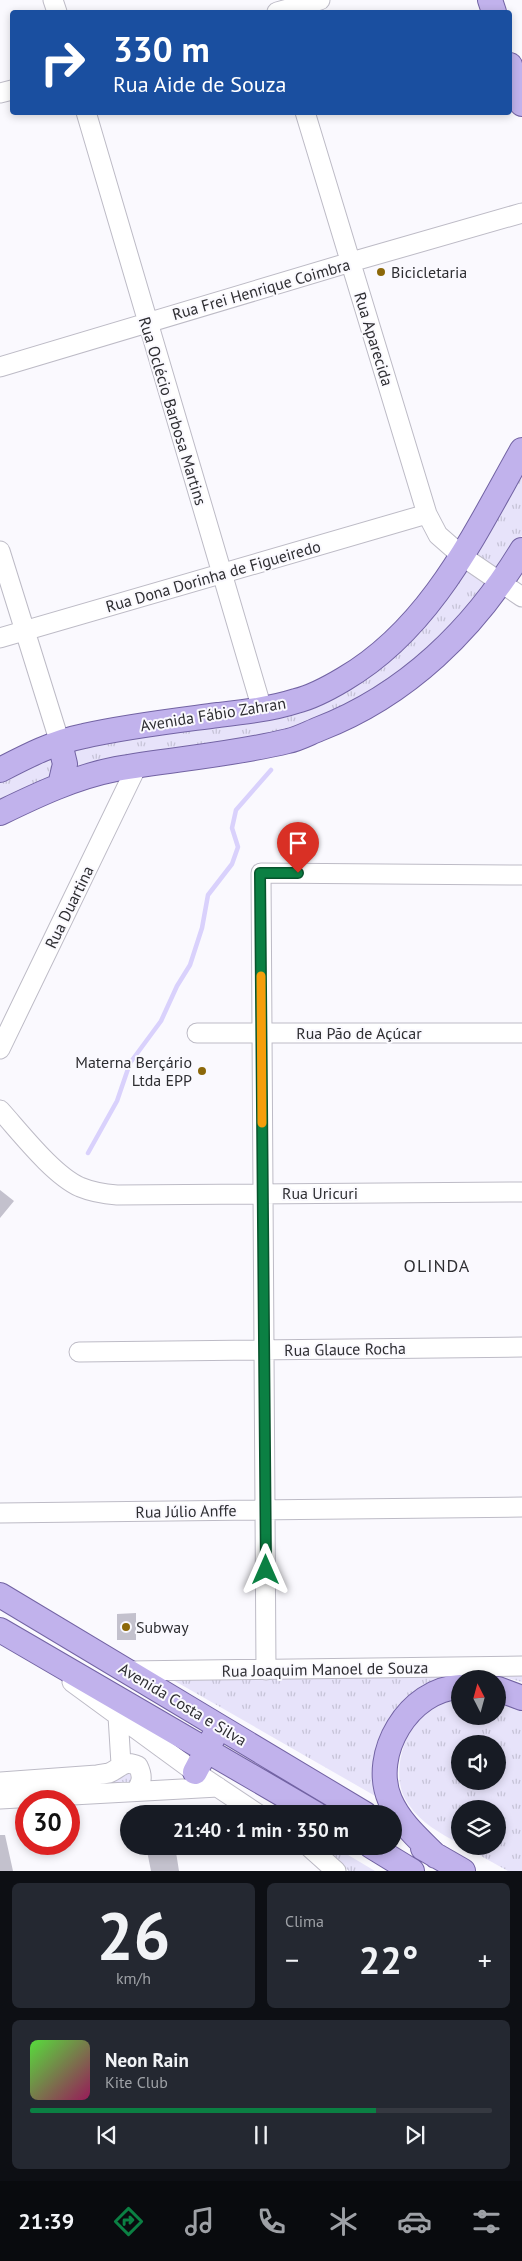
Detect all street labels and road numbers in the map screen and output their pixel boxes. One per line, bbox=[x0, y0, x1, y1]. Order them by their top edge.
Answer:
street label: Rua Frei Henrique Coimbra bbox=[170, 254, 352, 324]
street label: Rua Aparecida bbox=[350, 290, 398, 388]
street label: Rua Oclécio Barbosa Martins bbox=[135, 314, 211, 508]
street label: Rua Dona Dorinha de Figueiredo bbox=[103, 536, 323, 616]
street label: Avenida Fábio Zahran bbox=[139, 693, 287, 735]
street label: Rua Duartina bbox=[40, 862, 98, 952]
street label: Rua Pão de Açúcar bbox=[296, 1023, 422, 1043]
street label: Rua Uricuri bbox=[282, 1183, 358, 1203]
street label: Rua Glauce Rocha bbox=[284, 1338, 406, 1360]
street label: Rua Júlio Anffe bbox=[135, 1500, 237, 1522]
street label: Rua Joaquim Manoel de Souza bbox=[221, 1657, 429, 1681]
street label: Avenida Costa e Silva bbox=[116, 1658, 250, 1750]

